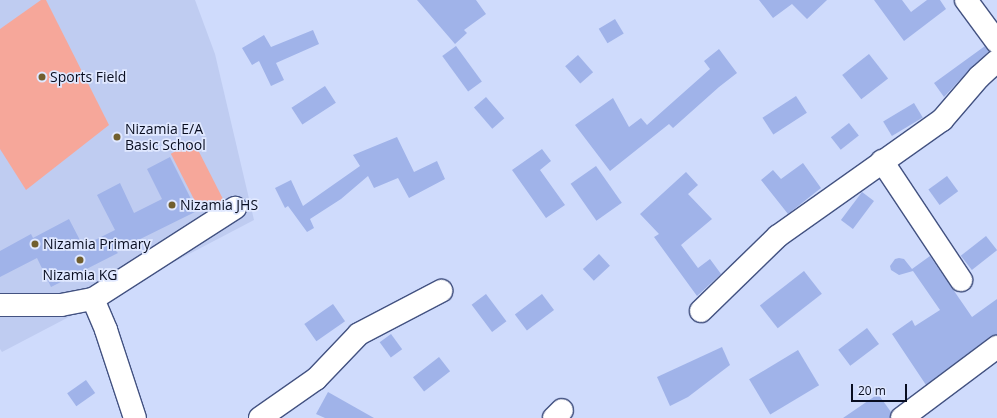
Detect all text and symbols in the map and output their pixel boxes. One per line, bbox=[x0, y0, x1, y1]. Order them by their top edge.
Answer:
place label: Sports Field bbox=[50, 69, 126, 85]
marker: Sports Field bbox=[37, 72, 47, 82]
place label: Nizamia E/A Basic School bbox=[125, 121, 206, 154]
marker: Nizamia E/A Basic School bbox=[112, 132, 122, 142]
place label: Nizamia JHS bbox=[180, 197, 258, 213]
marker: Nizamia JHS bbox=[167, 200, 177, 210]
place label: Nizamia Primary bbox=[43, 236, 150, 252]
marker: Nizamia Primary bbox=[30, 239, 40, 249]
marker: Nizamia KG bbox=[75, 255, 85, 265]
place label: Nizamia KG bbox=[42, 267, 118, 283]
scale bar bbox=[853, 376, 909, 402]
text: 20 m bbox=[858, 382, 886, 399]

